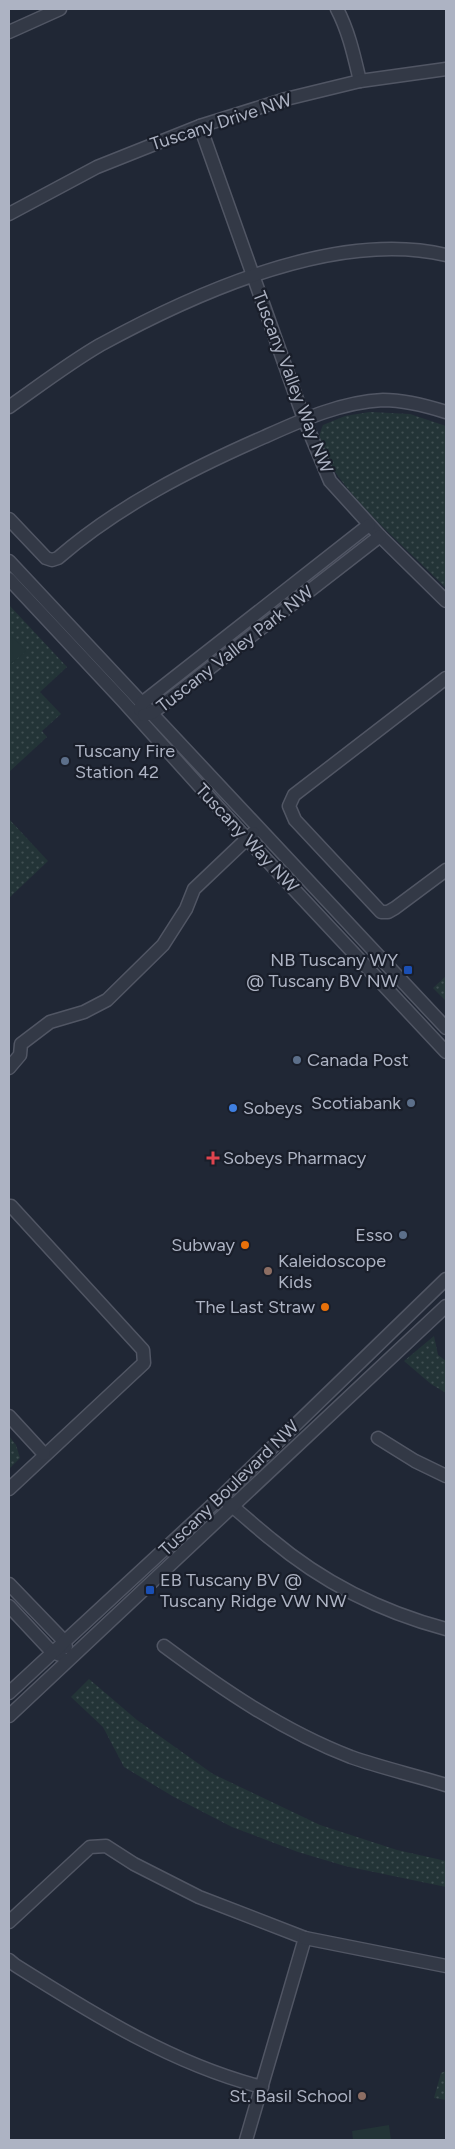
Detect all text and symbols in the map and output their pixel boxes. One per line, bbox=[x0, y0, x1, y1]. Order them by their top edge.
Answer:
street label: Tuscany Drive NW bbox=[147, 89, 295, 155]
street label: Tuscany Valley Way NW bbox=[248, 288, 338, 477]
street label: Tuscany Valley Park NW bbox=[152, 581, 318, 717]
place label: Tuscany Fire Station 42 bbox=[75, 740, 175, 783]
marker: Tuscany Fire Station 42 bbox=[59, 755, 71, 767]
street label: Tuscany Way NW bbox=[191, 779, 304, 898]
place label: NB Tuscany WY @ Tuscany BV NW bbox=[246, 949, 399, 992]
marker: NB Tuscany WY @ Tuscany BV NW bbox=[402, 964, 414, 976]
place label: Canada Post bbox=[307, 1049, 409, 1071]
marker: Canada Post bbox=[291, 1054, 303, 1066]
place label: Scotiabank bbox=[311, 1092, 401, 1114]
place label: Sobeys bbox=[243, 1097, 302, 1119]
marker: Scotiabank bbox=[405, 1097, 417, 1109]
marker: Sobeys bbox=[227, 1102, 239, 1114]
place label: Sobeys Pharmacy bbox=[223, 1147, 367, 1169]
marker: Sobeys Pharmacy bbox=[207, 1152, 219, 1164]
place label: Esso bbox=[355, 1224, 393, 1246]
marker: Esso bbox=[397, 1229, 409, 1241]
place label: Subway bbox=[171, 1234, 236, 1256]
marker: Subway bbox=[239, 1239, 251, 1251]
place label: Kaleidoscope Kids bbox=[278, 1250, 386, 1293]
marker: Kaleidoscope Kids bbox=[262, 1265, 274, 1277]
place label: The Last Straw bbox=[195, 1296, 315, 1318]
marker: The Last Straw bbox=[319, 1301, 331, 1313]
street label: Tuscany Boulevard NW bbox=[154, 1415, 304, 1560]
place label: EB Tuscany BV @ Tuscany Ridge VW NW bbox=[160, 1569, 347, 1612]
marker: EB Tuscany BV @ Tuscany Ridge VW NW bbox=[144, 1584, 156, 1596]
place label: St. Basil School bbox=[229, 2085, 352, 2107]
marker: St. Basil School bbox=[356, 2090, 368, 2102]

